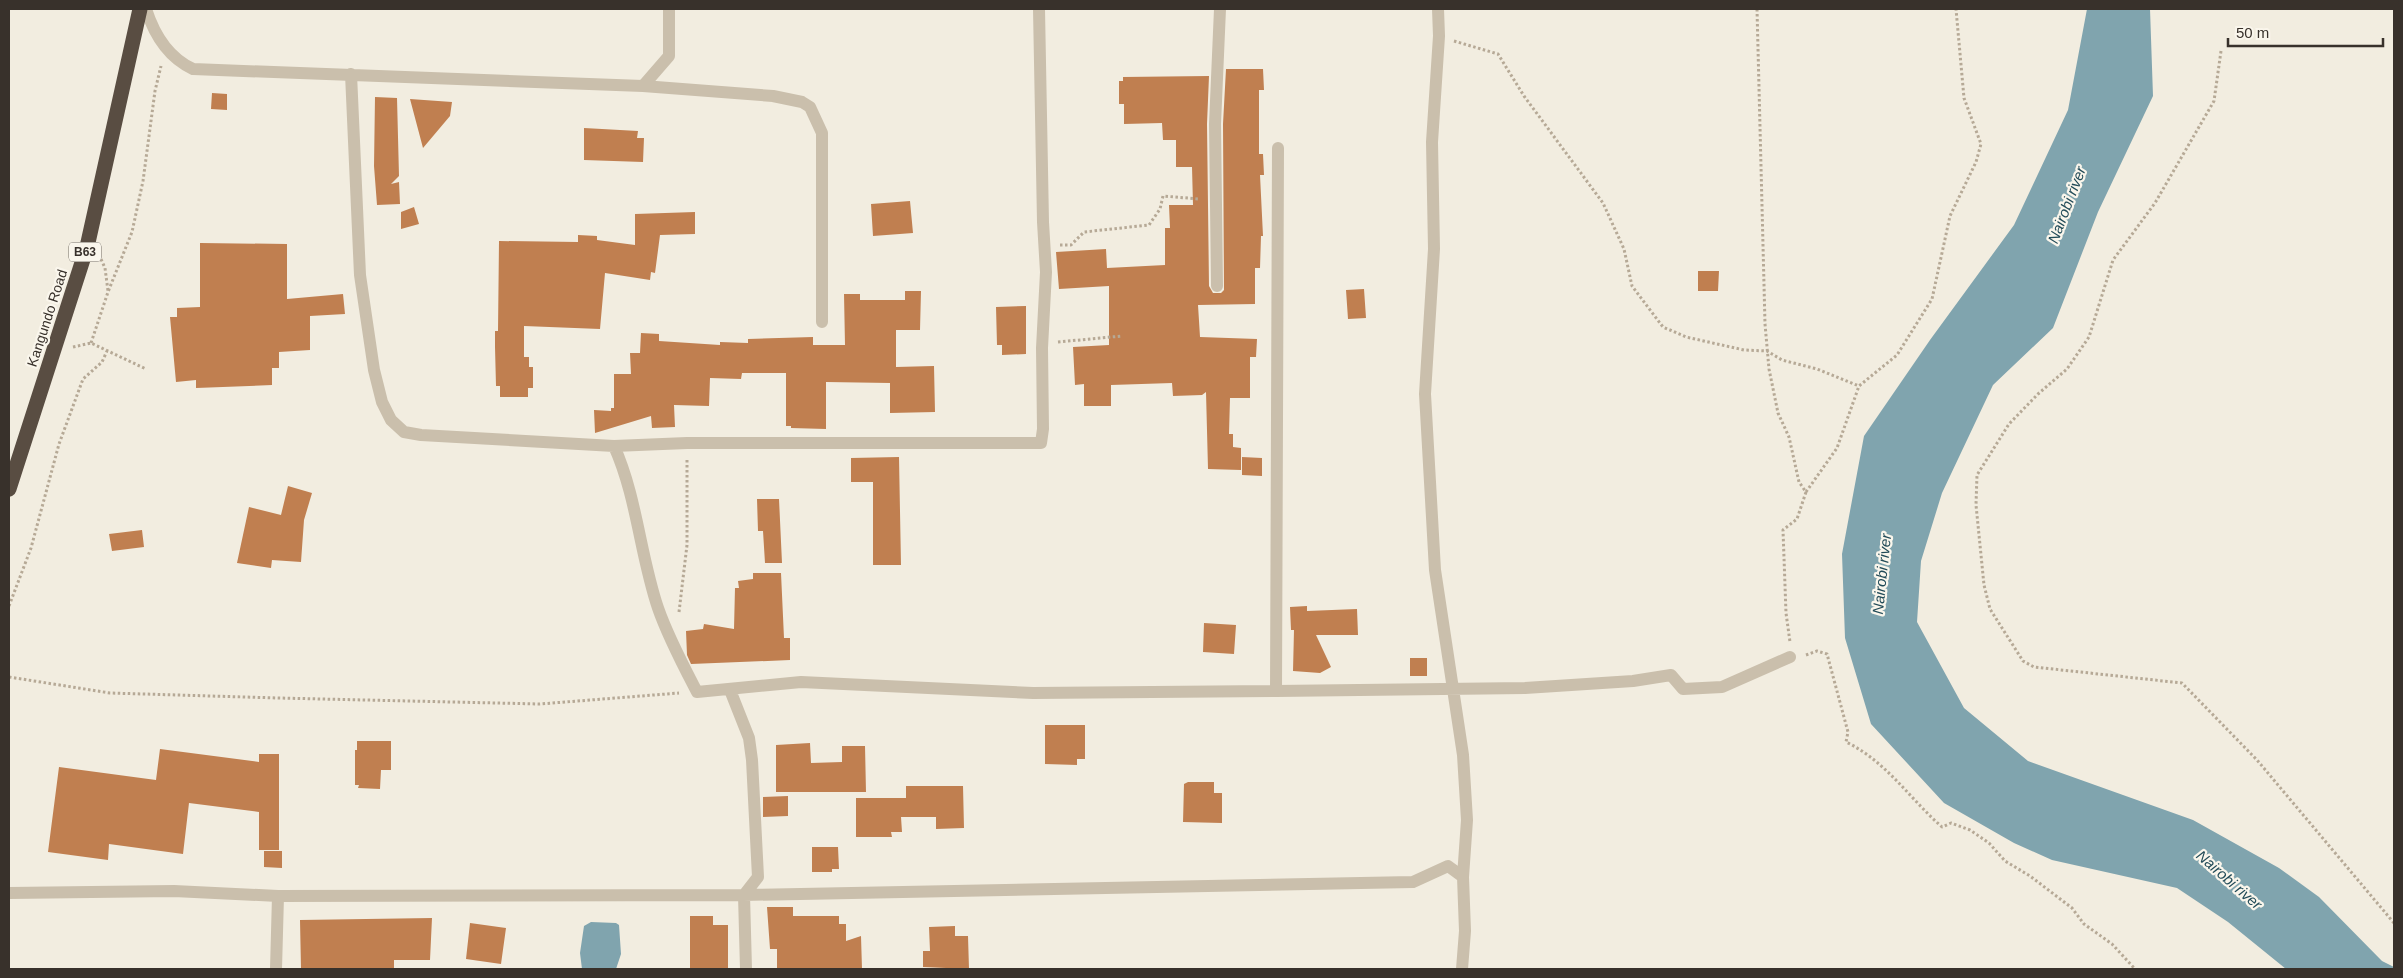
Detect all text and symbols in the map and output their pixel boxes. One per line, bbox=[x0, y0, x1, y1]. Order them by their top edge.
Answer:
scale bar bbox=[2228, 15, 2383, 47]
text: 50 m bbox=[2236, 24, 2269, 41]
water label: Nairobi river bbox=[2044, 163, 2089, 246]
road number: B63 bbox=[69, 242, 101, 262]
street label: Kangundo Road bbox=[24, 267, 70, 369]
water label: Nairobi river bbox=[1869, 532, 1894, 615]
water label: Nairobi river bbox=[2193, 847, 2266, 913]

